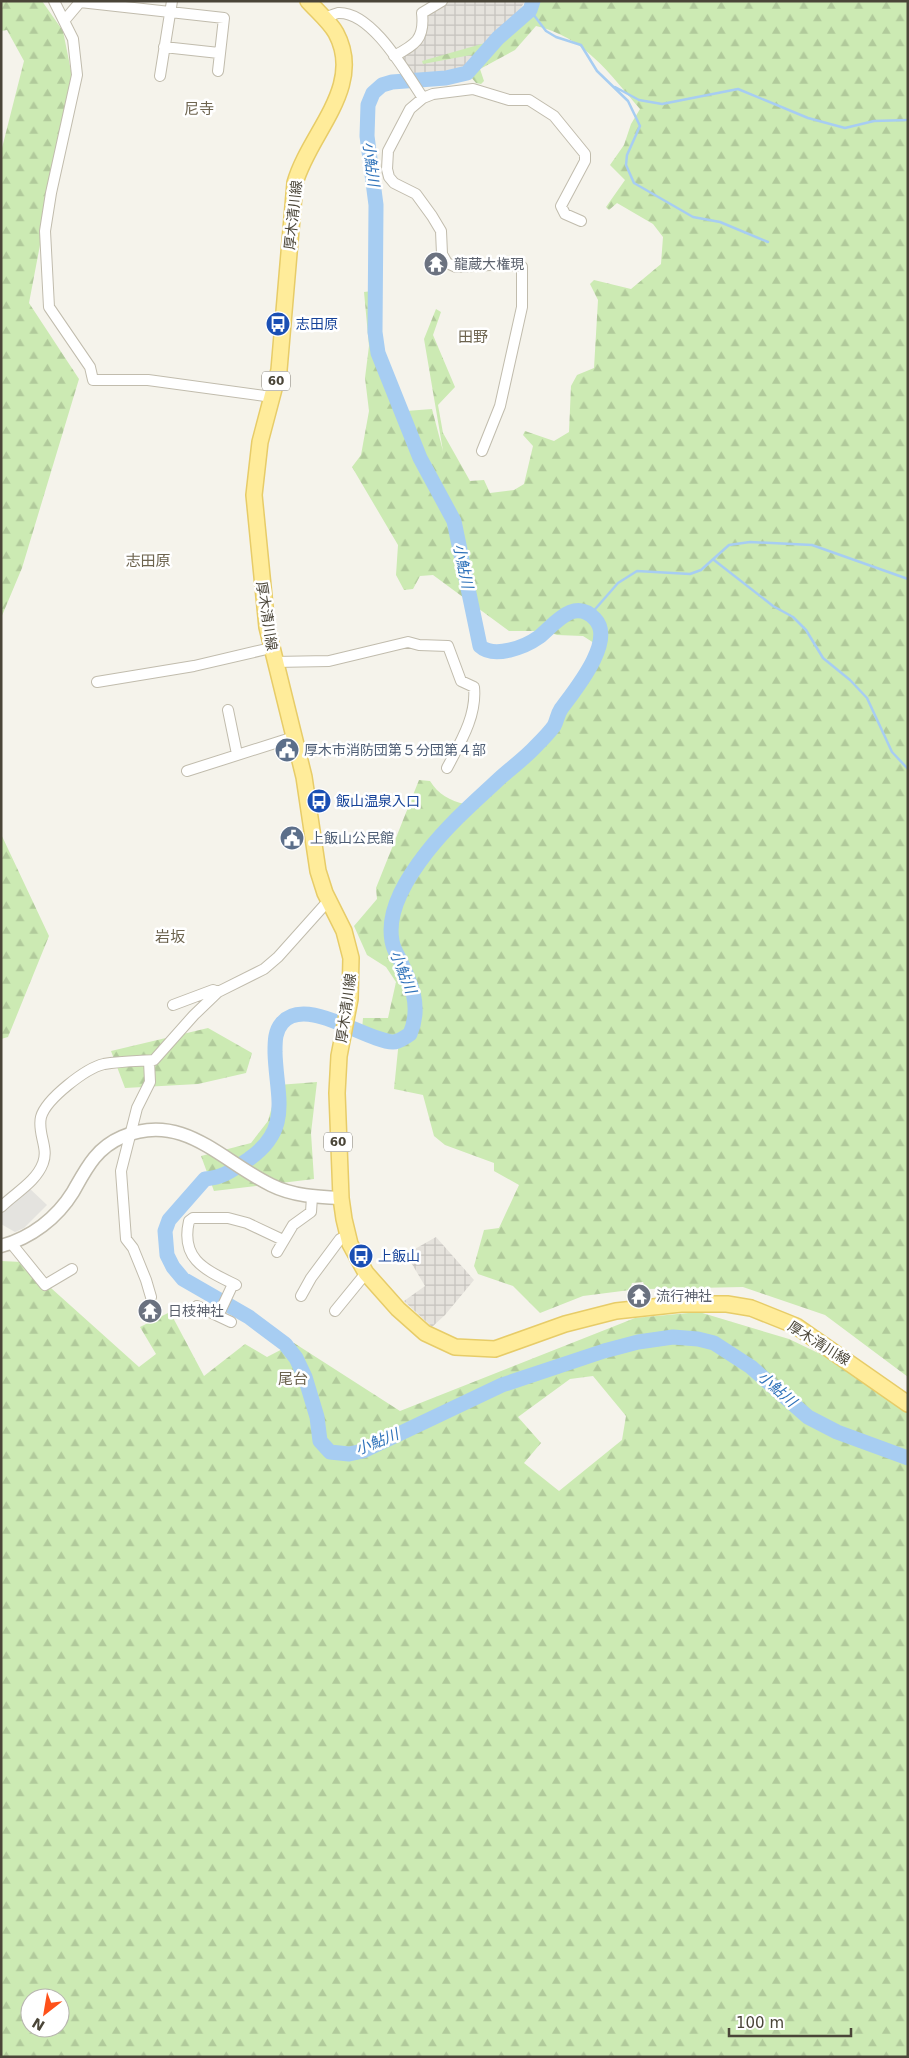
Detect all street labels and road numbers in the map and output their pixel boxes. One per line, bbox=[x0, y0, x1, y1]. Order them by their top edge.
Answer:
street label: 厚木清川線 bbox=[281, 179, 305, 251]
road number: 60 bbox=[262, 372, 290, 391]
street label: 厚木清川線 bbox=[254, 580, 280, 652]
street label: 厚木清川線 bbox=[333, 972, 359, 1044]
road number: 60 bbox=[324, 1132, 352, 1152]
street label: 厚木清川線 bbox=[785, 1318, 853, 1368]

